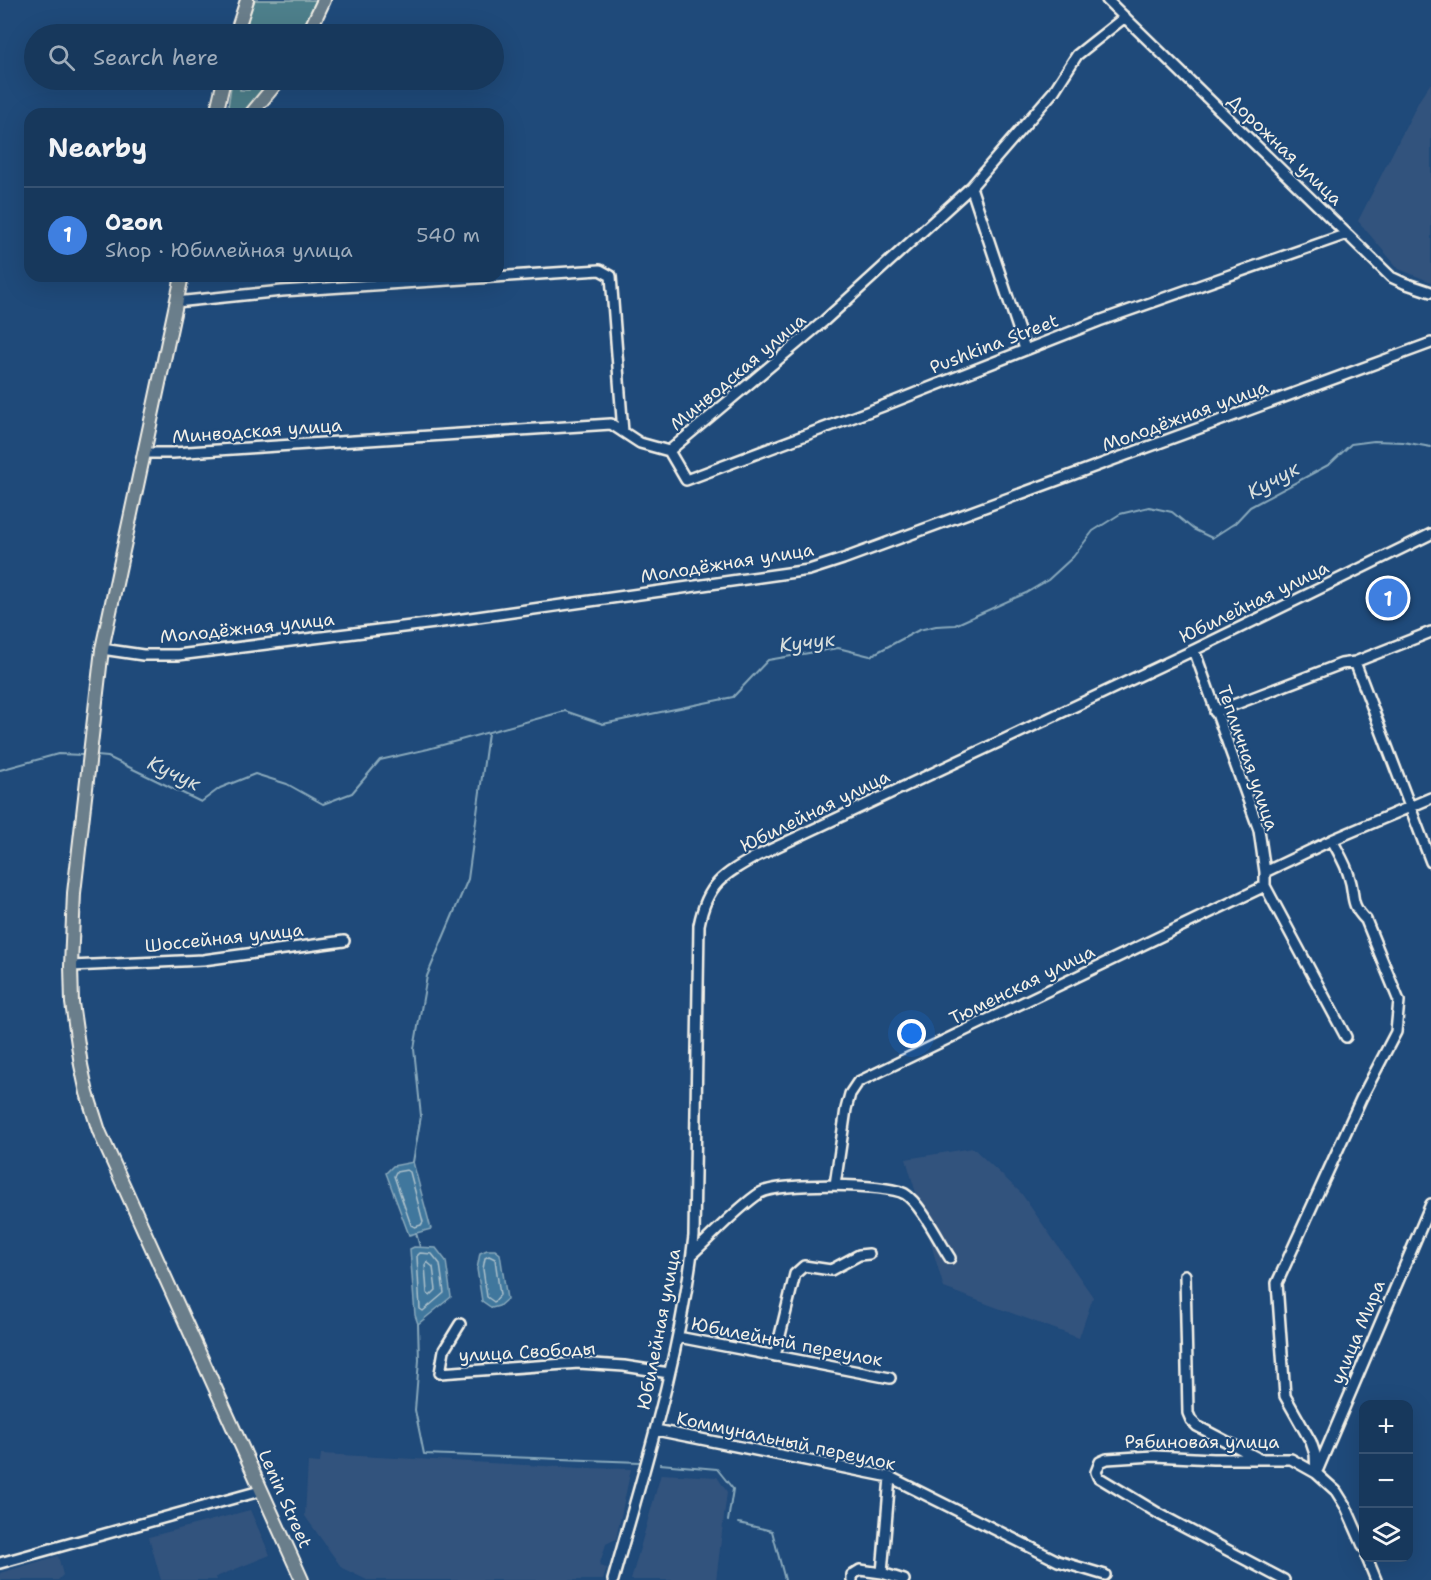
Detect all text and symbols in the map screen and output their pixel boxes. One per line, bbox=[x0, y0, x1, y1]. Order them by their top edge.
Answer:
search box bbox=[24, 24, 504, 90]
icon: search bbox=[45, 41, 78, 74]
text: Search here bbox=[93, 43, 219, 72]
street label: Дорожная улица bbox=[1223, 89, 1347, 211]
text: Nearby bbox=[48, 130, 147, 165]
text: Ozon bbox=[105, 208, 163, 237]
text: 1 bbox=[63, 222, 72, 248]
text: 540 m bbox=[416, 222, 480, 248]
text: Shop · Юбилейная улица bbox=[105, 237, 353, 263]
street label: Минводская улица bbox=[665, 308, 811, 436]
street label: Pushkina Street bbox=[926, 308, 1062, 380]
street label: Молодёжная улица bbox=[1099, 375, 1271, 457]
street label: Минводская улица bbox=[171, 413, 343, 449]
water label: Кучук bbox=[1242, 455, 1304, 505]
street label: Молодёжная улица bbox=[639, 537, 815, 589]
street label: Юбилейная улица bbox=[1175, 555, 1333, 649]
pin: 1 bbox=[1368, 576, 1408, 620]
street label: Молодёжная улица bbox=[159, 607, 335, 649]
water label: Кучук bbox=[778, 626, 837, 658]
street label: Тепличная улица bbox=[1212, 682, 1284, 834]
water label: Кучук bbox=[143, 749, 205, 797]
street label: Юбилейная улица bbox=[736, 764, 894, 858]
street label: Шоссейная улица bbox=[144, 918, 304, 958]
street label: Тюменская улица bbox=[945, 939, 1099, 1031]
your location bbox=[897, 1019, 926, 1048]
street label: Юбилейная улица bbox=[632, 1246, 686, 1412]
street label: улица Мира bbox=[1325, 1276, 1391, 1388]
street label: Юбилейный переулок bbox=[689, 1312, 885, 1372]
street label: улица Свободы bbox=[458, 1336, 596, 1368]
map controls bbox=[1359, 1400, 1413, 1562]
button: + bbox=[1359, 1400, 1413, 1454]
street label: Коммунальный переулок bbox=[674, 1406, 898, 1476]
street label: Рябиновая улица bbox=[1124, 1430, 1280, 1454]
street label: Lenin Street bbox=[253, 1446, 317, 1552]
button: − bbox=[1359, 1454, 1413, 1508]
button: layers bbox=[1359, 1508, 1413, 1562]

